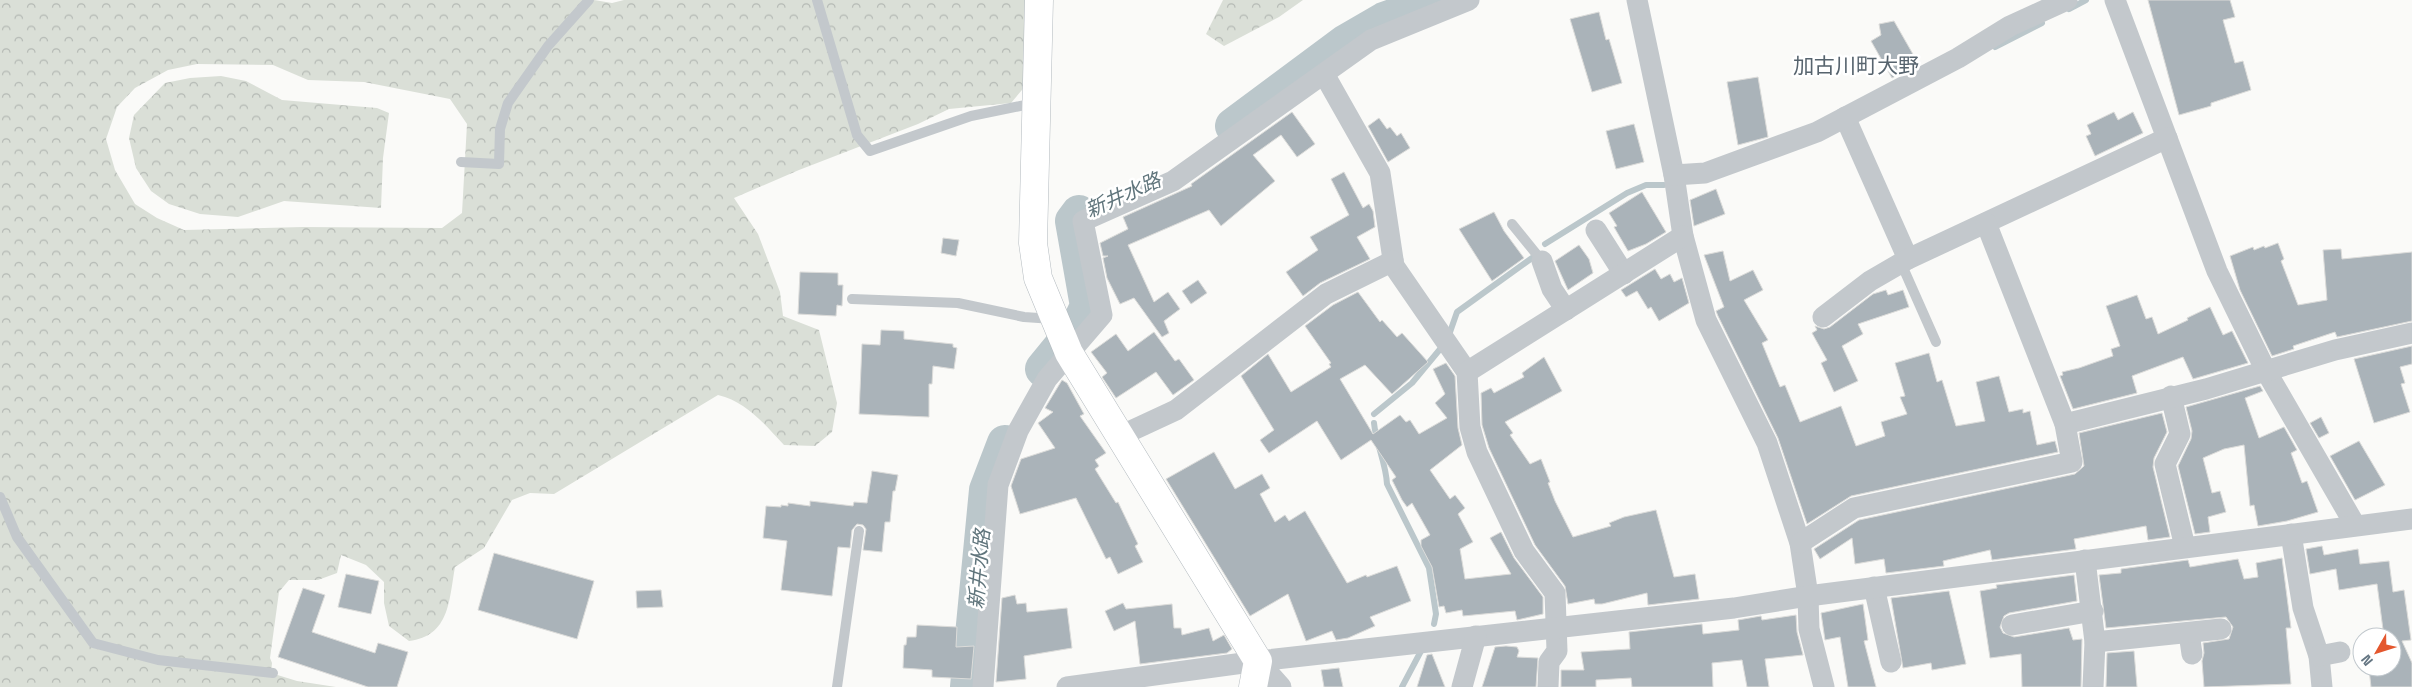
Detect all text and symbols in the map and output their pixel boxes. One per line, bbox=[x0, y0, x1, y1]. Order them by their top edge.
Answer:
district label: 加古川町大野 bbox=[1793, 52, 1919, 79]
water label: 新井水路 bbox=[1081, 166, 1167, 223]
water label: 新井水路 bbox=[963, 526, 996, 610]
north arrow bbox=[2352, 627, 2402, 677]
text: N bbox=[2357, 651, 2377, 669]

